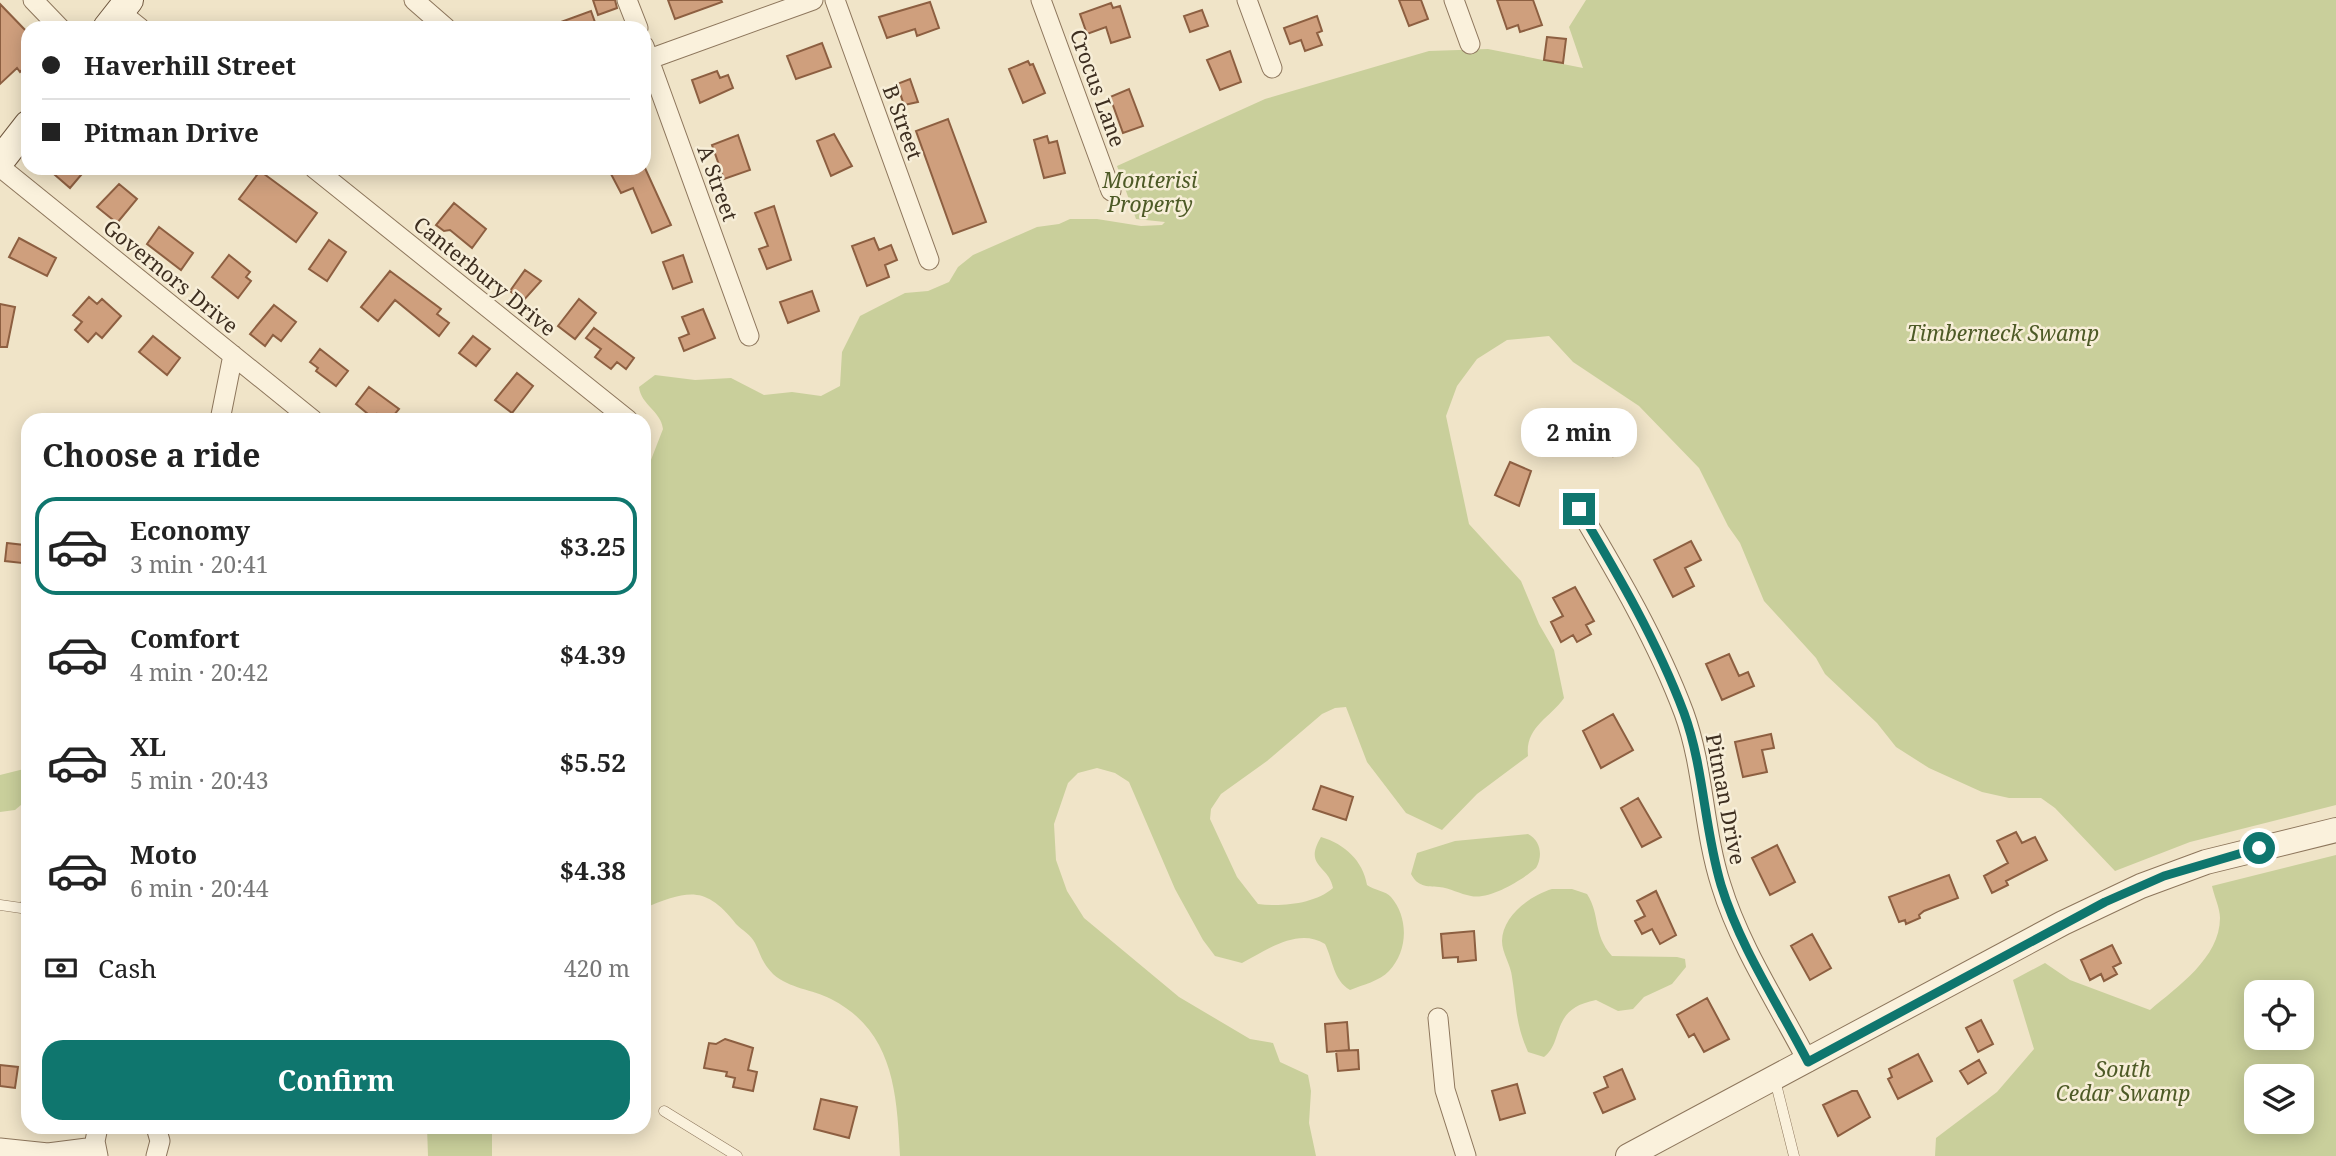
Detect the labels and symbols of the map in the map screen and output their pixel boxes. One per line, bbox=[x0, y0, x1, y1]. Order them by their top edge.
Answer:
street label: Crocus Lane bbox=[1064, 25, 1132, 151]
street label: B Street bbox=[877, 81, 929, 163]
street label: A Street bbox=[691, 141, 745, 225]
park label: Monterisi Property bbox=[1102, 166, 1198, 218]
street label: Canterbury Drive bbox=[408, 210, 562, 342]
street label: Governors Drive bbox=[98, 213, 244, 339]
park label: Timberneck Swamp bbox=[1907, 319, 2099, 347]
callout: 2 min bbox=[1521, 407, 1637, 456]
route end bbox=[1563, 493, 1595, 525]
street label: Pitman Drive bbox=[1700, 731, 1752, 867]
route start bbox=[2243, 832, 2275, 864]
park label: South Cedar Swamp bbox=[2056, 1055, 2190, 1107]

